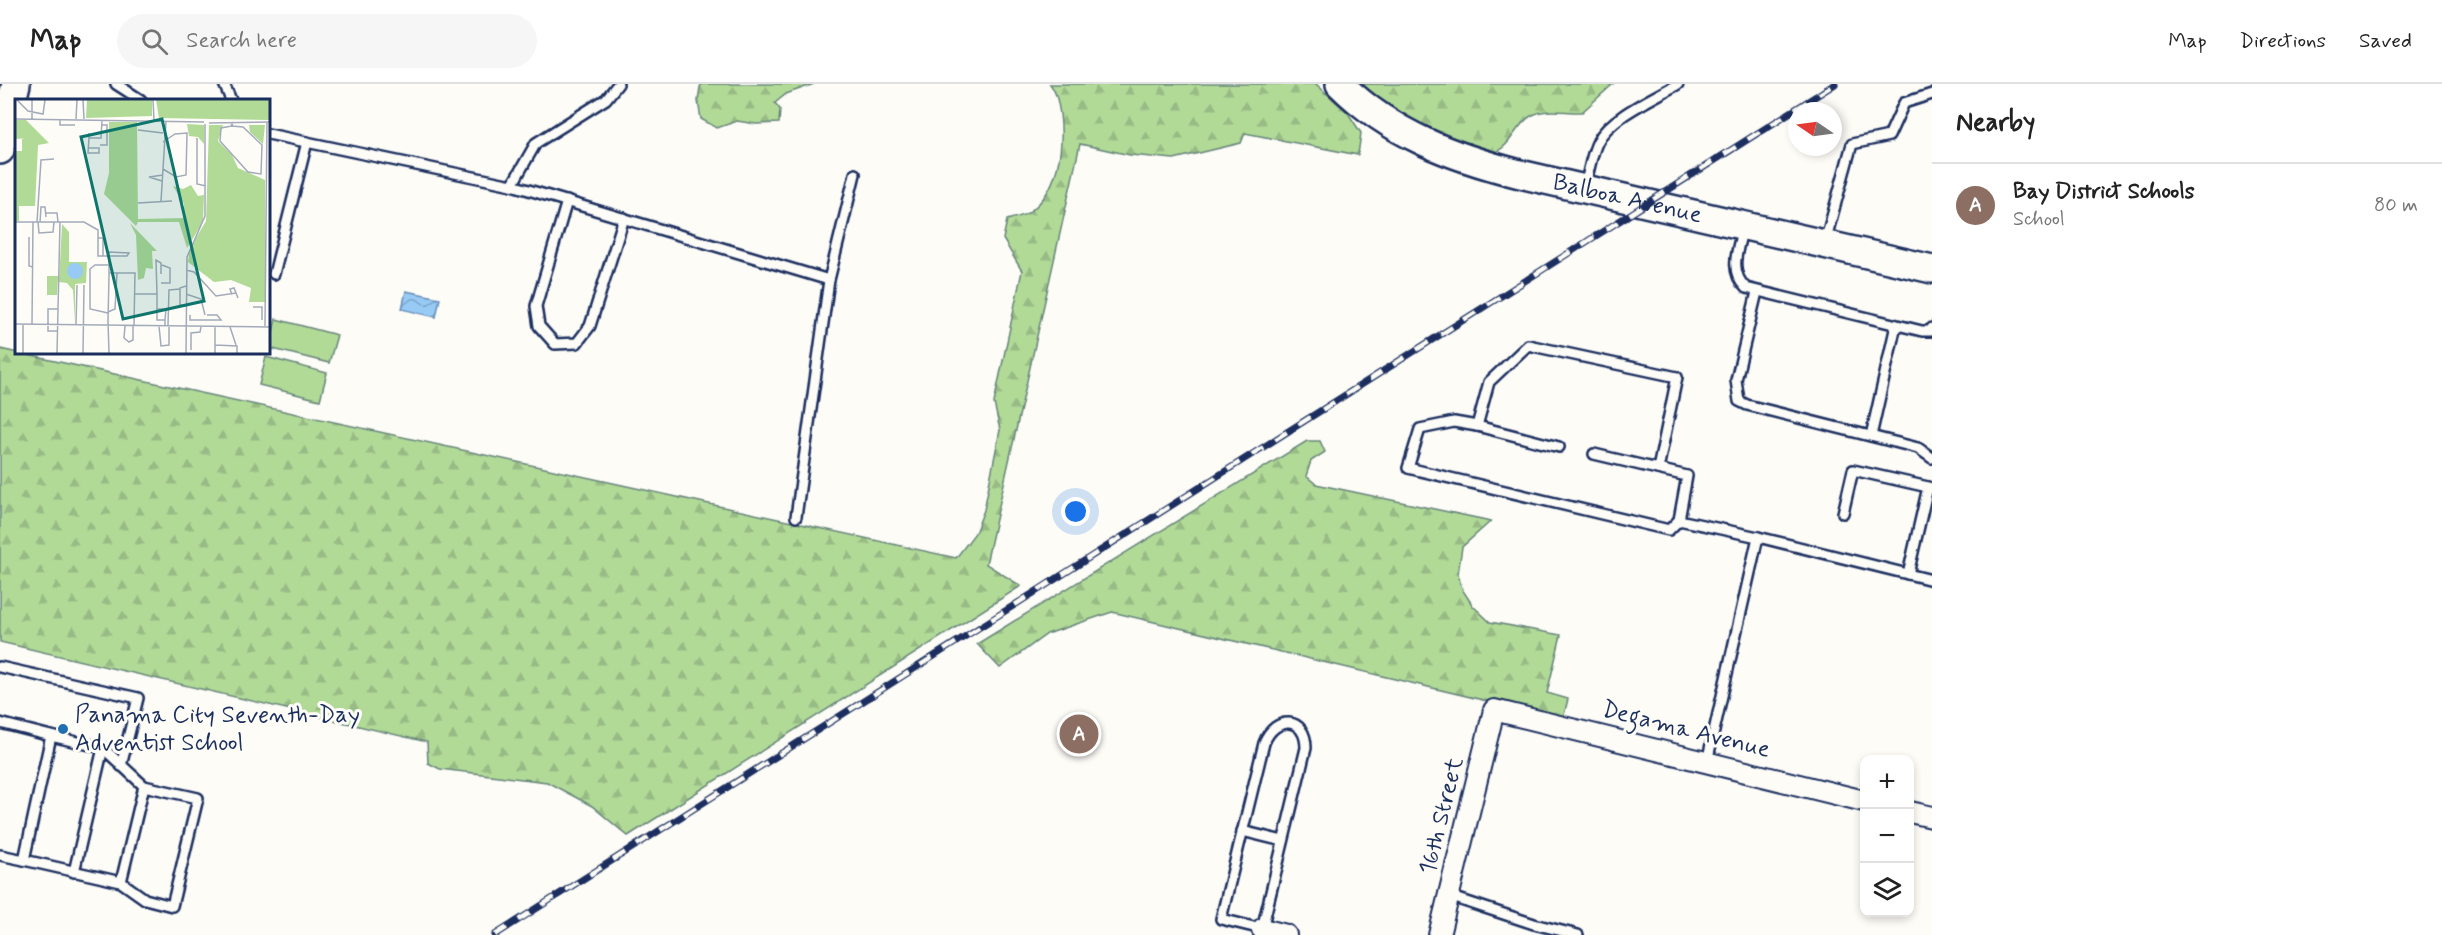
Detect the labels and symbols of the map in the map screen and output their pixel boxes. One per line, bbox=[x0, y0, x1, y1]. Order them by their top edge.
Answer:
inset map bbox=[15, 99, 270, 354]
north arrow bbox=[1788, 102, 1842, 156]
street label: Balboa Avenue bbox=[1550, 167, 1705, 231]
your location bbox=[1061, 497, 1090, 526]
street label: Degama Avenue bbox=[1598, 694, 1773, 769]
place label: Panama City Seventh-Day Adventist School bbox=[75, 700, 360, 759]
pin: A bbox=[1060, 712, 1098, 756]
marker: Panama City Seventh-Day Adventist School bbox=[56, 722, 70, 736]
street label: 16th Street bbox=[1413, 754, 1471, 878]

